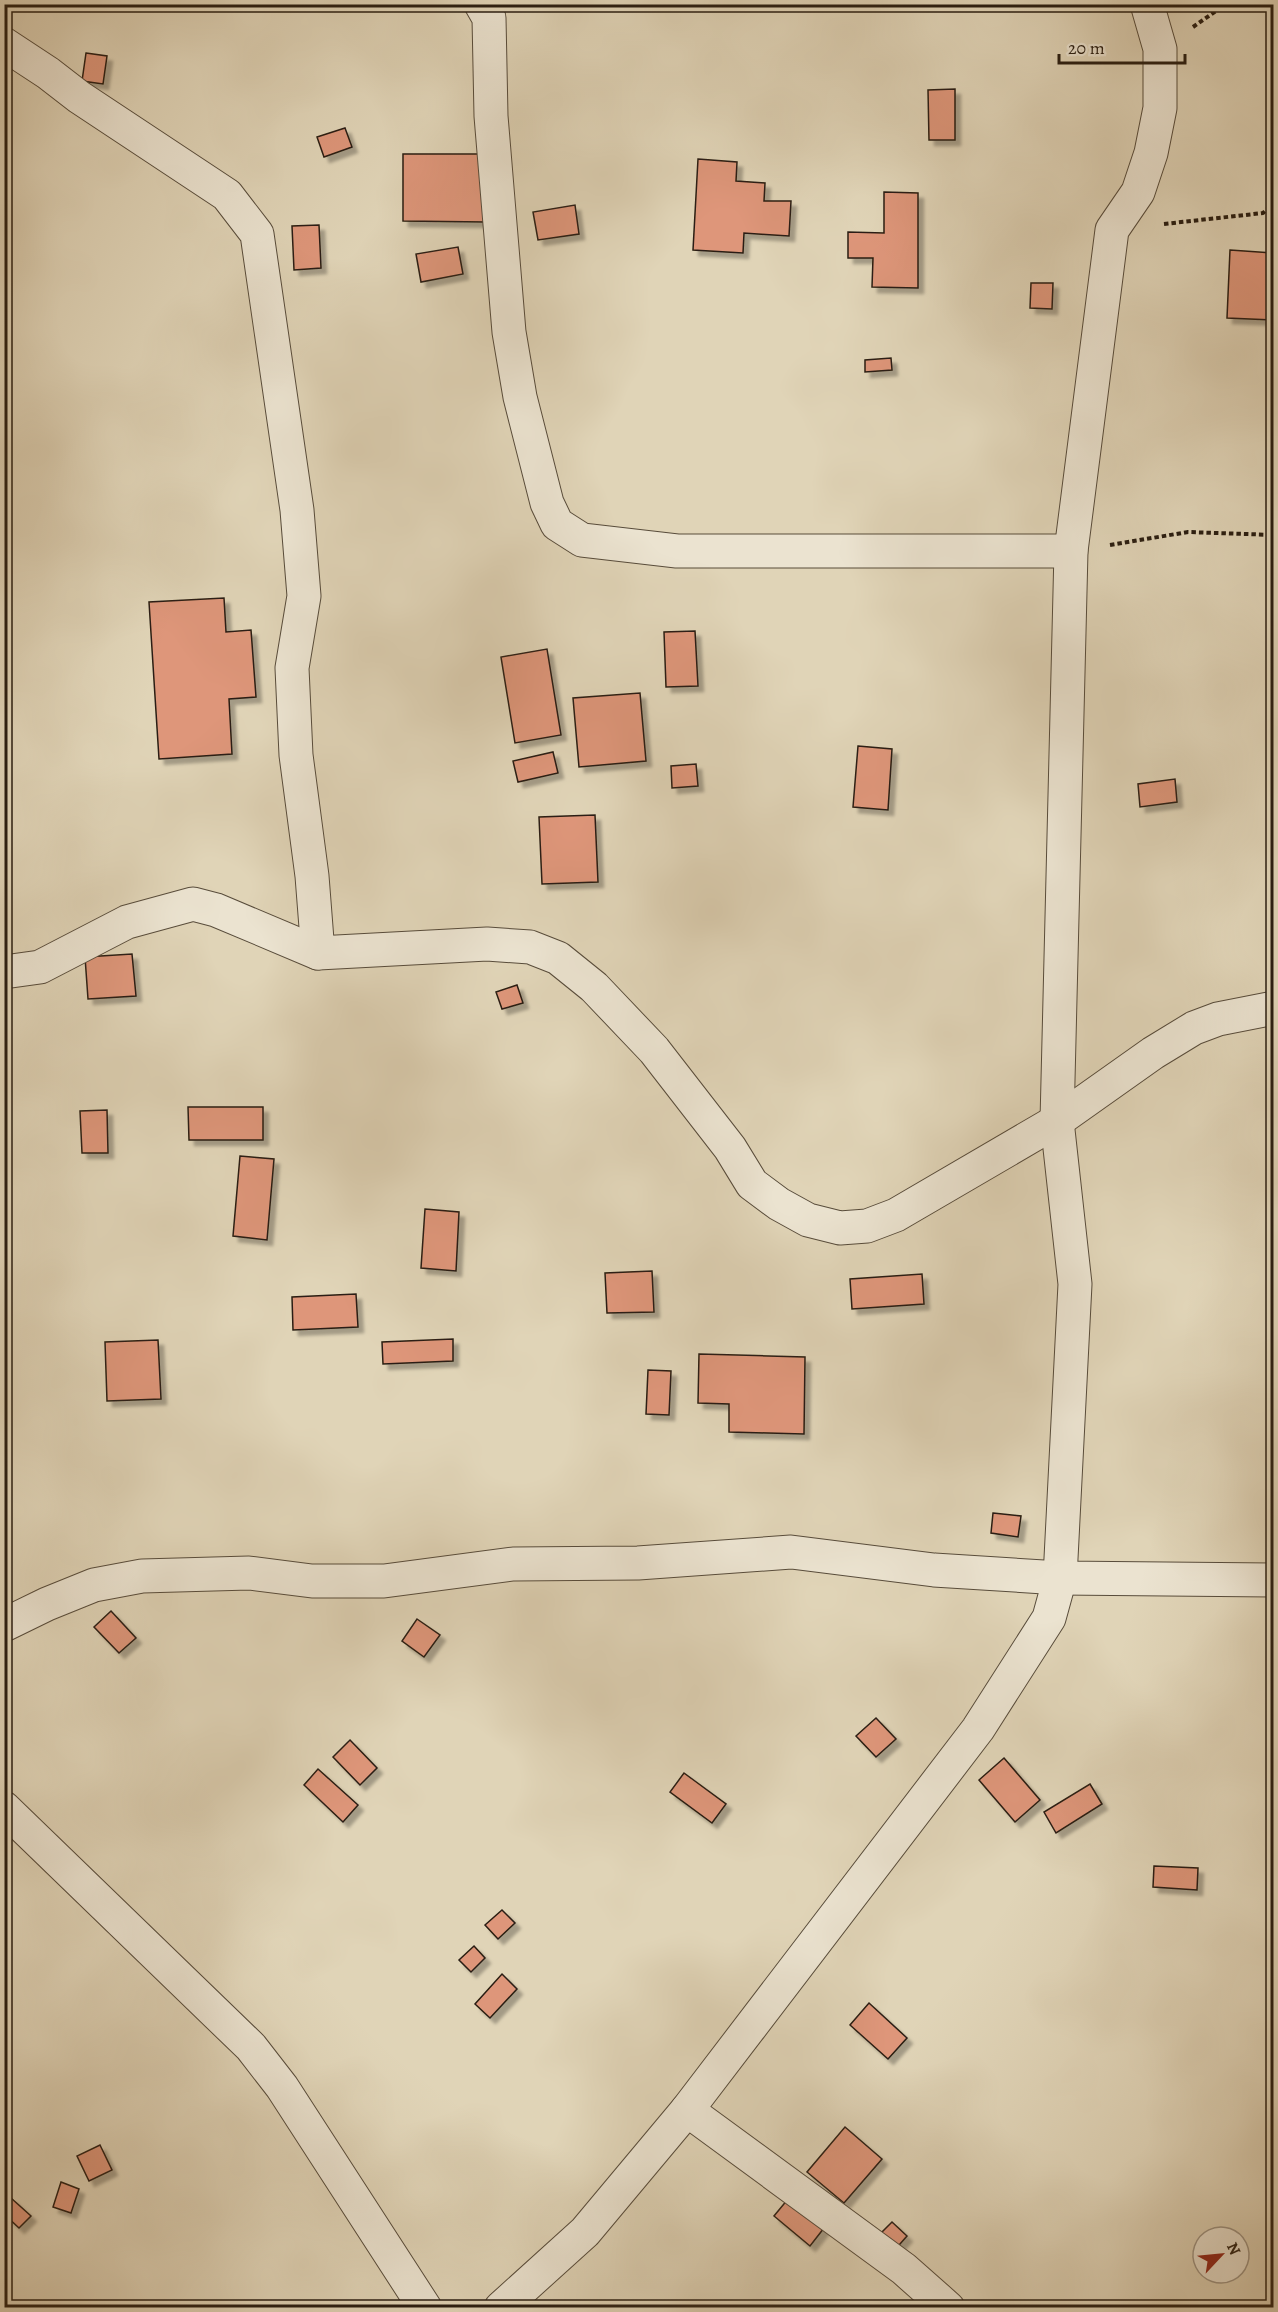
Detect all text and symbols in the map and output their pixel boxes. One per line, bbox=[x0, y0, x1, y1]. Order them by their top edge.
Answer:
scale bar bbox=[1059, 27, 1185, 65]
text: 20 m bbox=[1068, 36, 1105, 60]
north arrow bbox=[1191, 2225, 1251, 2285]
text: N bbox=[1221, 2239, 1246, 2259]

